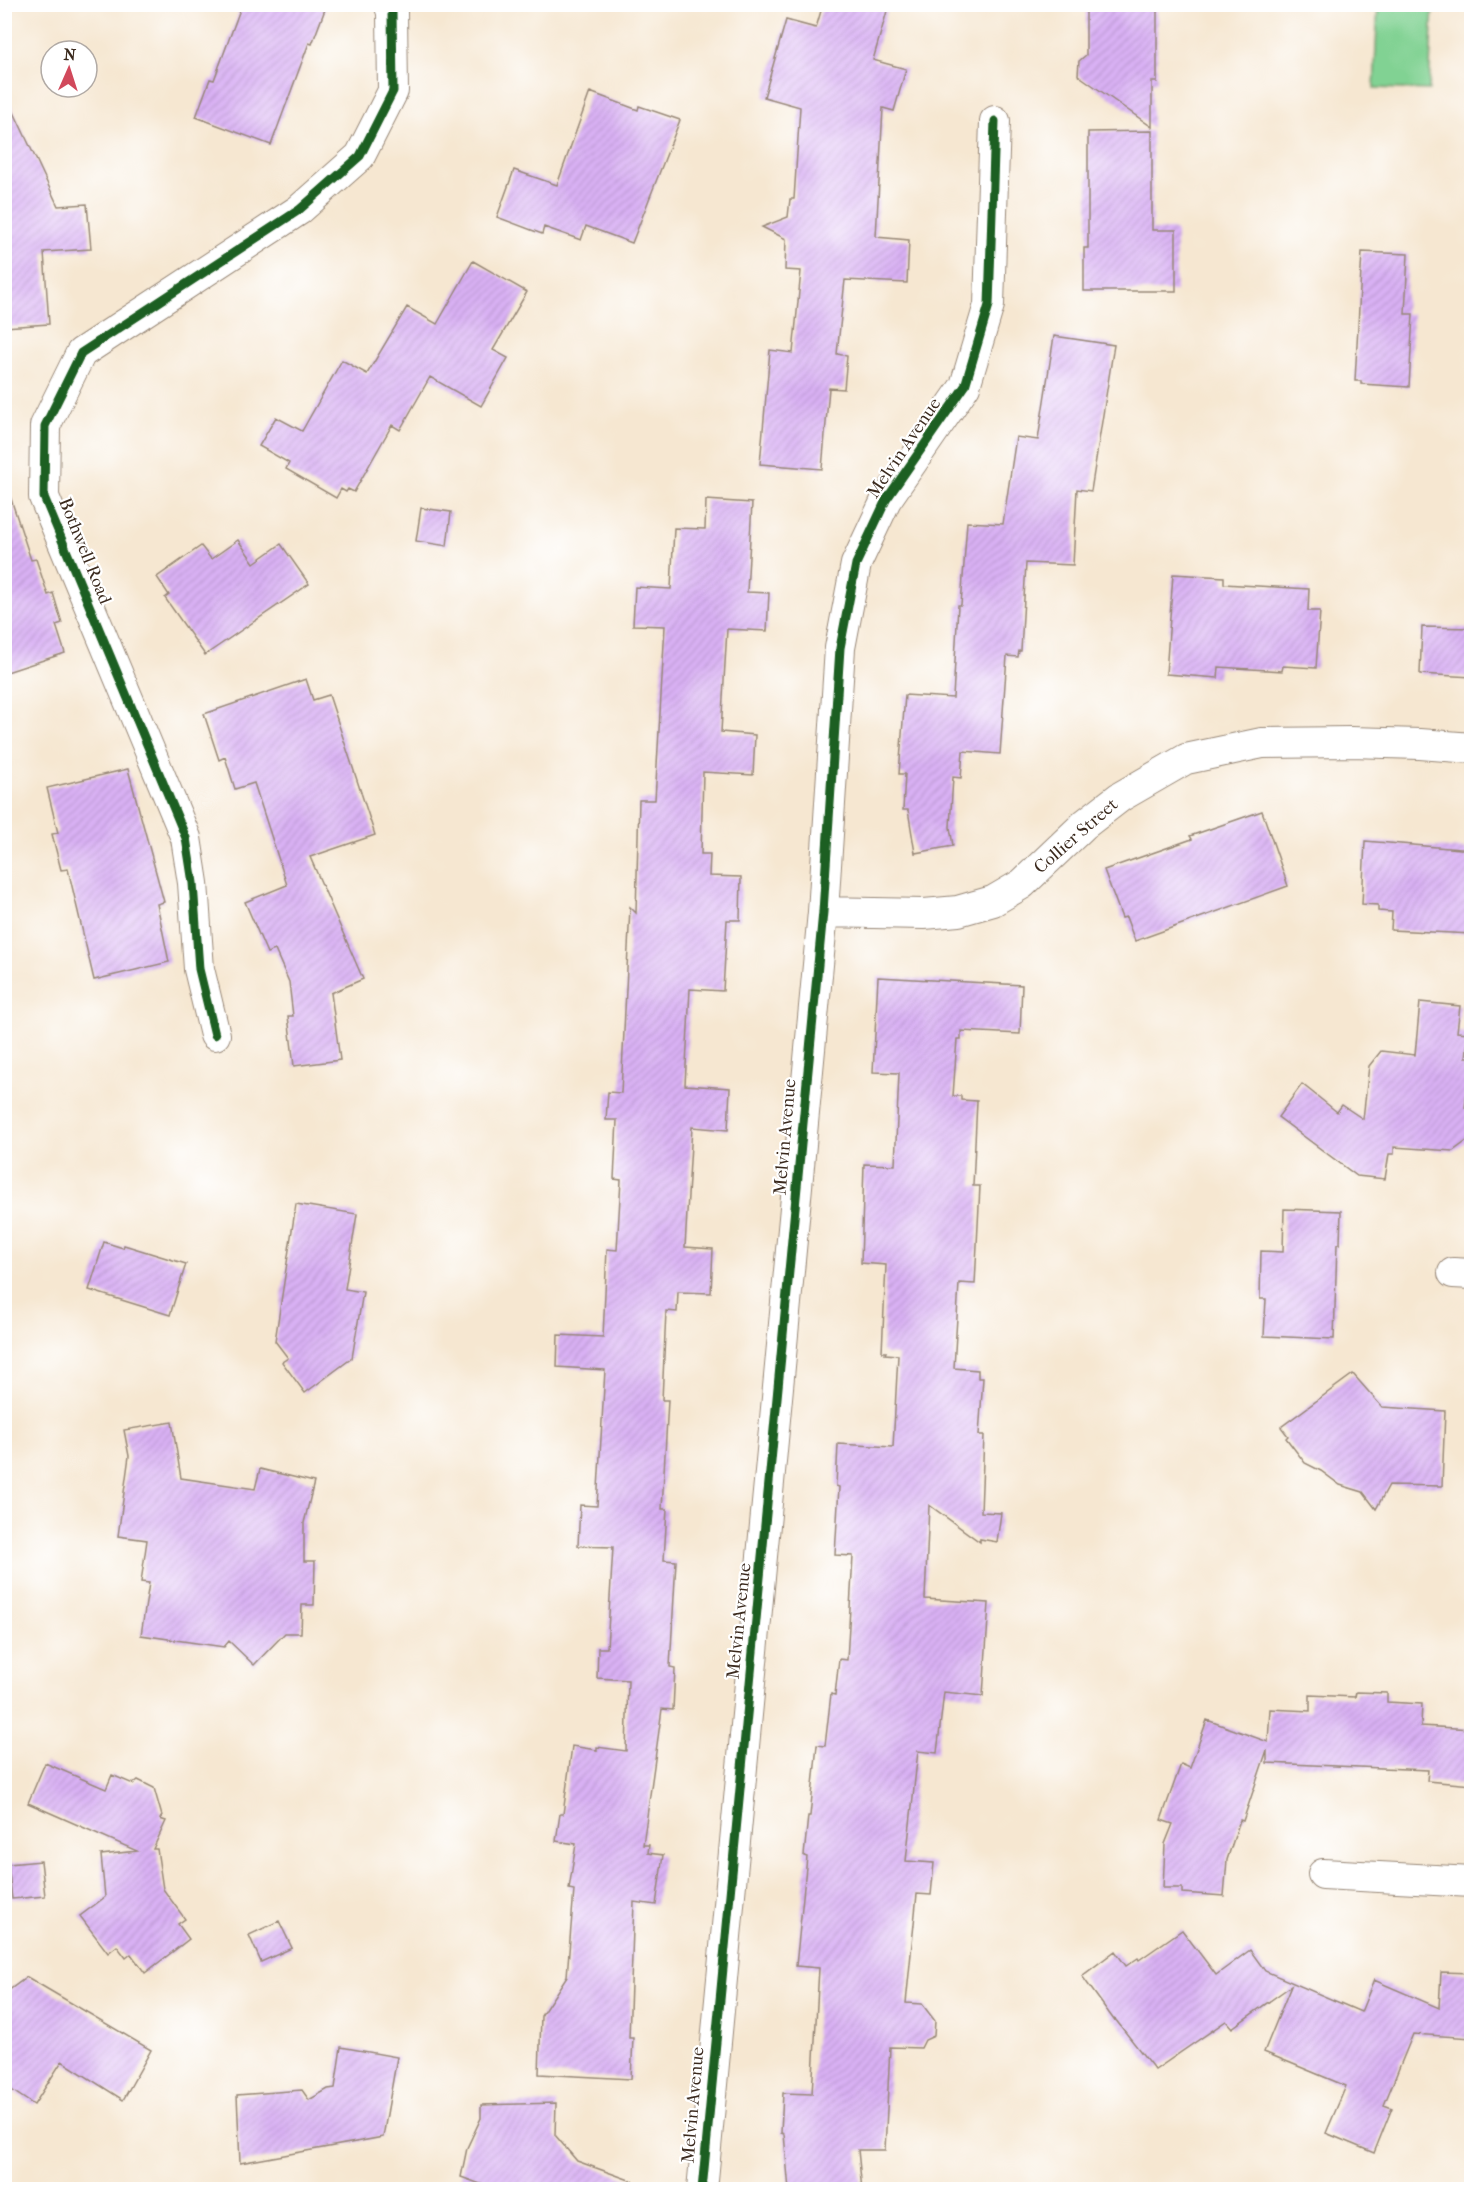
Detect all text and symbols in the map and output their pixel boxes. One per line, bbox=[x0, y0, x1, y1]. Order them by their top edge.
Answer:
north arrow bbox=[39, 39, 99, 99]
text: N bbox=[63, 45, 77, 64]
street label: Melvin Avenue bbox=[863, 394, 945, 502]
street label: Bothwell Road bbox=[54, 495, 116, 607]
street label: Collier Street bbox=[1030, 794, 1123, 878]
street label: Melvin Avenue bbox=[769, 1078, 801, 1196]
street label: Melvin Avenue bbox=[722, 1562, 756, 1680]
street label: Melvin Avenue bbox=[677, 2046, 709, 2164]

